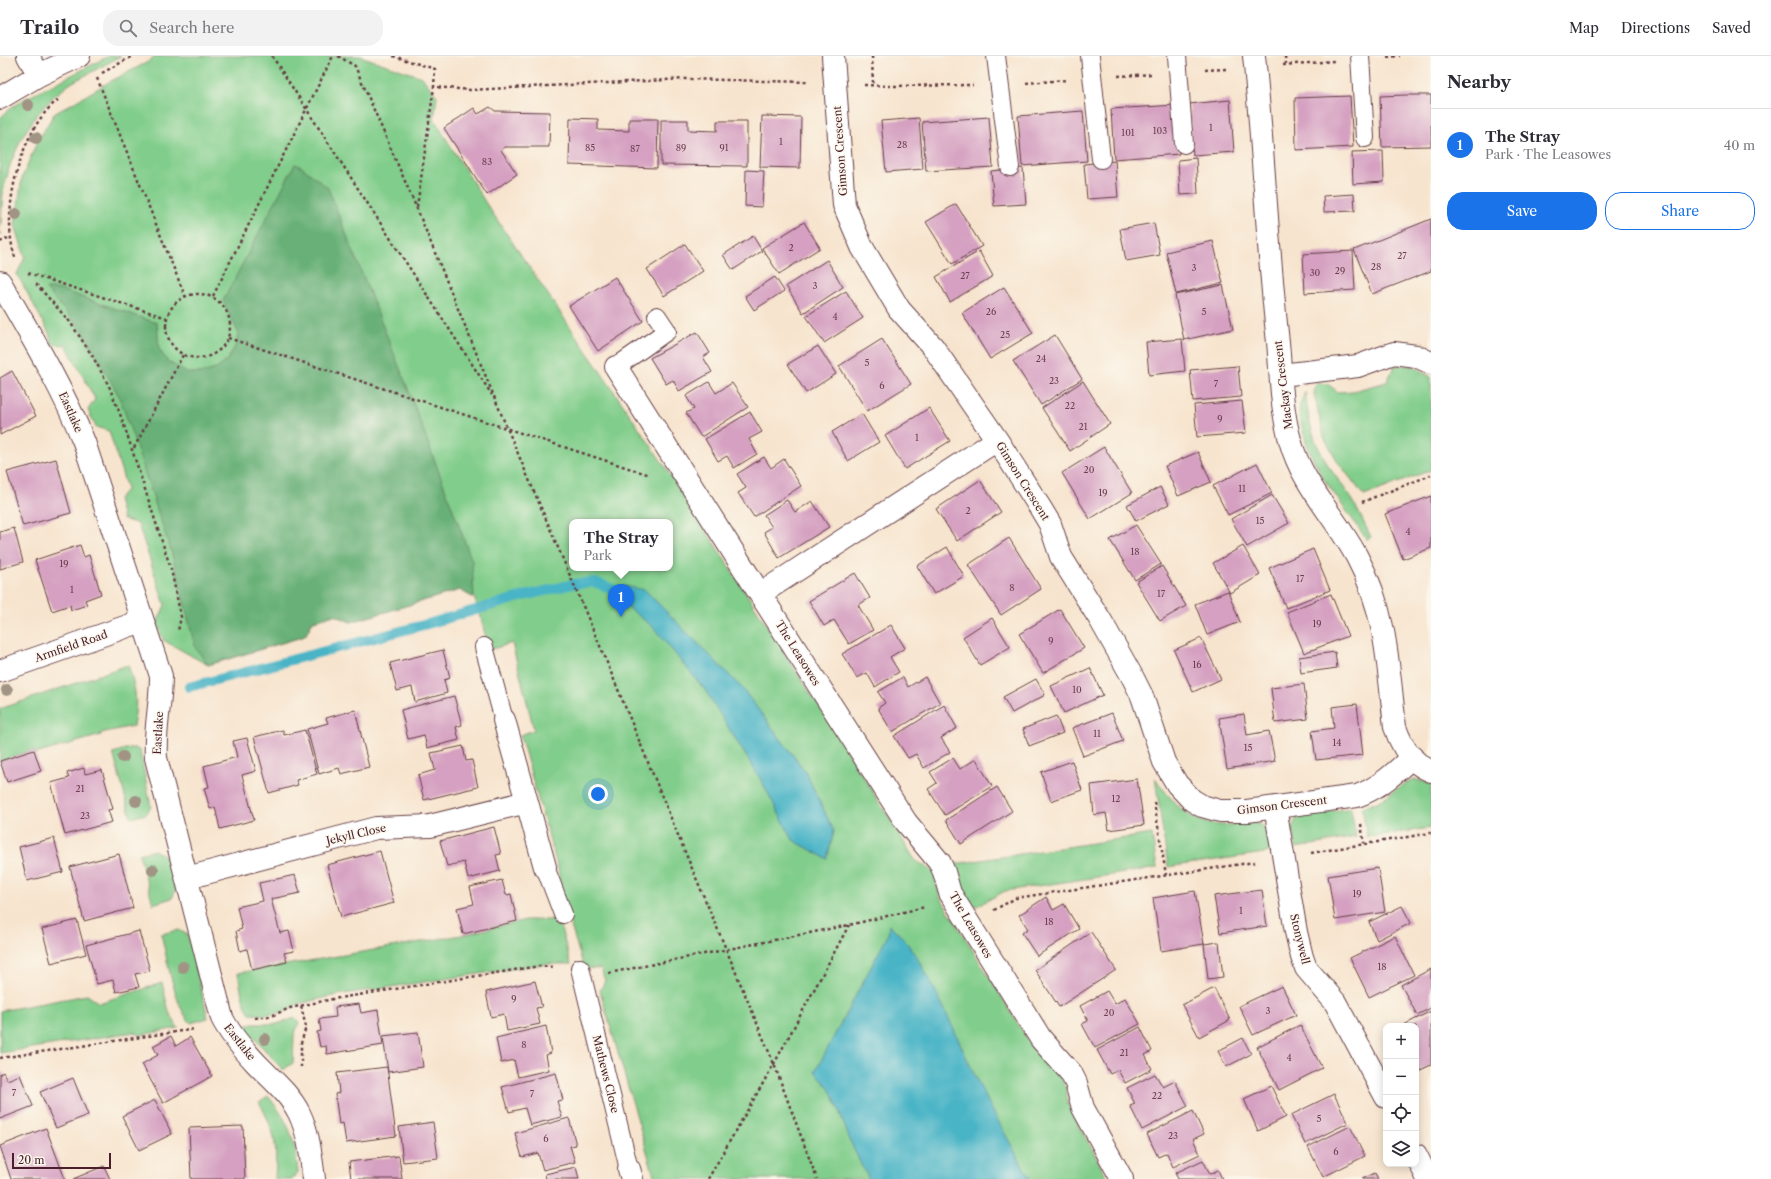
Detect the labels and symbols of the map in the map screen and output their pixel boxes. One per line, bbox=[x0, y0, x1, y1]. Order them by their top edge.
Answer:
street label: Gimson Crescent bbox=[830, 105, 850, 197]
house number: 1 bbox=[1209, 122, 1213, 133]
house number: 103 bbox=[1153, 125, 1167, 136]
house number: 101 bbox=[1121, 127, 1135, 138]
house number: 1 bbox=[779, 136, 783, 147]
house number: 28 bbox=[897, 139, 907, 150]
house number: 85 bbox=[585, 142, 595, 153]
house number: 89 bbox=[676, 142, 686, 153]
house number: 91 bbox=[719, 142, 729, 153]
house number: 87 bbox=[630, 143, 640, 154]
house number: 83 bbox=[482, 156, 492, 167]
house number: 2 bbox=[788, 242, 794, 253]
house number: 27 bbox=[1397, 250, 1407, 261]
house number: 28 bbox=[1371, 261, 1381, 272]
house number: 3 bbox=[1192, 262, 1197, 273]
house number: 29 bbox=[1335, 265, 1345, 276]
house number: 30 bbox=[1310, 267, 1321, 278]
house number: 27 bbox=[960, 270, 970, 281]
house number: 3 bbox=[813, 280, 818, 291]
house number: 26 bbox=[986, 306, 996, 317]
house number: 5 bbox=[1202, 306, 1207, 317]
house number: 4 bbox=[832, 311, 838, 322]
house number: 25 bbox=[1000, 329, 1010, 340]
street label: Mackay Crescent bbox=[1271, 340, 1295, 430]
house number: 24 bbox=[1036, 353, 1046, 364]
house number: 5 bbox=[865, 357, 870, 368]
house number: 23 bbox=[1049, 375, 1059, 386]
house number: 7 bbox=[1214, 378, 1219, 389]
house number: 6 bbox=[879, 380, 885, 391]
street label: Eastlake bbox=[56, 389, 86, 435]
house number: 22 bbox=[1065, 400, 1075, 411]
house number: 9 bbox=[1217, 413, 1223, 424]
house number: 21 bbox=[1079, 421, 1088, 432]
house number: 1 bbox=[915, 432, 919, 443]
street label: Gimson Crescent bbox=[993, 439, 1053, 523]
house number: 20 bbox=[1084, 464, 1095, 475]
house number: 11 bbox=[1238, 483, 1246, 494]
house number: 19 bbox=[1098, 487, 1108, 498]
house number: 2 bbox=[965, 505, 971, 516]
house number: 15 bbox=[1256, 515, 1264, 526]
house number: 4 bbox=[1405, 526, 1411, 537]
house number: 18 bbox=[1130, 546, 1140, 557]
house number: 19 bbox=[59, 558, 69, 569]
house number: 17 bbox=[1296, 573, 1305, 584]
house number: 8 bbox=[1009, 582, 1015, 593]
house number: 1 bbox=[70, 584, 74, 595]
pin: 1 bbox=[608, 584, 634, 617]
house number: 17 bbox=[1157, 588, 1166, 599]
street label: The Leasowes bbox=[772, 618, 824, 688]
house number: 19 bbox=[1312, 618, 1322, 629]
street label: Armfield Road bbox=[32, 627, 110, 665]
house number: 9 bbox=[1048, 635, 1054, 646]
house number: 16 bbox=[1192, 659, 1202, 670]
house number: 10 bbox=[1072, 684, 1082, 695]
street label: Eastlake bbox=[150, 711, 166, 755]
house number: 11 bbox=[1093, 728, 1101, 739]
house number: 14 bbox=[1333, 737, 1342, 748]
house number: 15 bbox=[1244, 742, 1252, 753]
house number: 21 bbox=[76, 783, 85, 794]
your location bbox=[588, 784, 608, 804]
house number: 12 bbox=[1112, 793, 1120, 804]
street label: Gimson Crescent bbox=[1236, 793, 1328, 817]
house number: 23 bbox=[80, 810, 90, 821]
street label: Jekyll Close bbox=[323, 820, 387, 848]
house number: 19 bbox=[1352, 888, 1362, 899]
street label: The Leasowes bbox=[946, 889, 996, 961]
house number: 1 bbox=[1239, 905, 1243, 916]
street label: Stonywell bbox=[1287, 912, 1313, 966]
house number: 18 bbox=[1044, 916, 1054, 927]
house number: 18 bbox=[1377, 961, 1387, 972]
house number: 9 bbox=[511, 993, 517, 1004]
house number: 3 bbox=[1266, 1005, 1271, 1016]
house number: 20 bbox=[1104, 1007, 1115, 1018]
street label: Eastlake bbox=[221, 1021, 259, 1063]
street label: Mathews Close bbox=[590, 1034, 622, 1114]
house number: 8 bbox=[521, 1039, 527, 1050]
house number: 21 bbox=[1120, 1047, 1129, 1058]
house number: 4 bbox=[1286, 1052, 1292, 1063]
house number: 7 bbox=[12, 1087, 17, 1098]
house number: 7 bbox=[530, 1088, 535, 1099]
house number: 22 bbox=[1152, 1090, 1162, 1101]
house number: 5 bbox=[1317, 1113, 1322, 1124]
house number: 23 bbox=[1168, 1130, 1178, 1141]
house number: 6 bbox=[543, 1133, 549, 1144]
house number: 6 bbox=[1333, 1146, 1339, 1157]
scale bar bbox=[12, 1151, 111, 1170]

